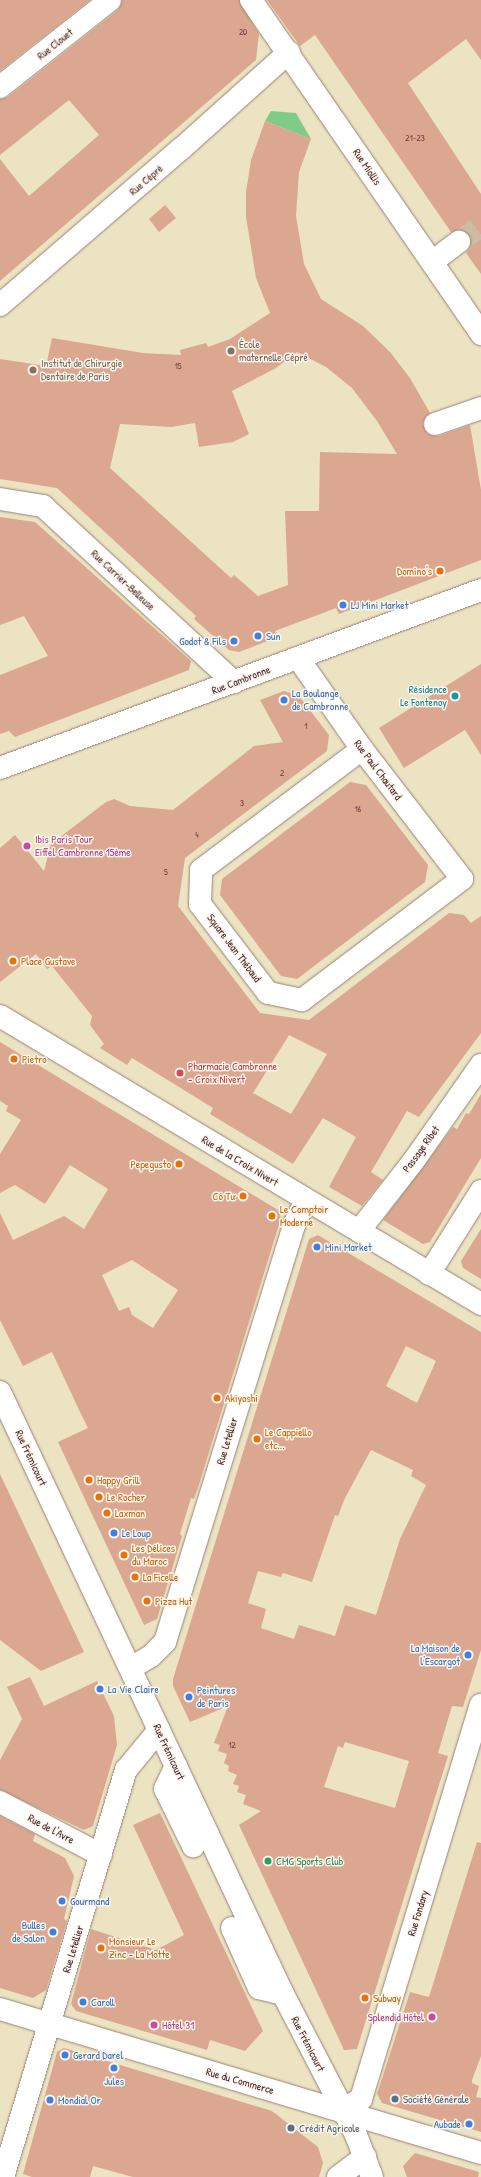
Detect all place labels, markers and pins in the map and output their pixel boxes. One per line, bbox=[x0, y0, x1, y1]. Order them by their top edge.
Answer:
place label: École maternelle Cépré bbox=[239, 338, 308, 364]
marker: École maternelle Cépré bbox=[226, 346, 236, 356]
place label: Institut de Chirurgie Dentaire de Paris bbox=[41, 357, 122, 383]
marker: Institut de Chirurgie Dentaire de Paris bbox=[28, 365, 38, 375]
place label: Domino's bbox=[397, 564, 432, 578]
marker: Domino's bbox=[435, 566, 445, 576]
place label: LJ Mini Market bbox=[351, 598, 408, 612]
marker: LJ Mini Market bbox=[338, 600, 348, 610]
place label: Sun bbox=[266, 629, 280, 643]
marker: Sun bbox=[253, 631, 263, 641]
place label: Godot & Fils bbox=[179, 634, 226, 648]
marker: Godot & Fils bbox=[229, 636, 239, 646]
place label: Résidence Le Fontenoy bbox=[400, 683, 447, 709]
place label: La Boulange de Cambronne bbox=[292, 687, 349, 713]
marker: Résidence Le Fontenoy bbox=[450, 691, 460, 701]
marker: La Boulange de Cambronne bbox=[279, 695, 289, 705]
place label: Ibis Paris Tour Eiffel Cambronne 15ème bbox=[35, 833, 131, 859]
marker: Ibis Paris Tour Eiffel Cambronne 15ème bbox=[22, 841, 32, 851]
place label: Place Gustave bbox=[21, 954, 75, 968]
marker: Place Gustave bbox=[8, 956, 18, 966]
place label: Pietro bbox=[22, 1052, 47, 1066]
marker: Pietro bbox=[9, 1054, 19, 1064]
place label: Pharmacie Cambronne - Croix Nivert bbox=[188, 1060, 277, 1086]
marker: Pharmacie Cambronne - Croix Nivert bbox=[175, 1068, 185, 1078]
place label: Pepegusto bbox=[130, 1157, 171, 1171]
marker: Pepegusto bbox=[174, 1159, 184, 1169]
place label: Cô Tư bbox=[212, 1189, 235, 1203]
marker: Cô Tư bbox=[238, 1191, 248, 1201]
place label: Le Comptoir Moderne bbox=[280, 1203, 329, 1229]
marker: Le Comptoir Moderne bbox=[267, 1211, 277, 1221]
place label: Mini Market bbox=[325, 1240, 372, 1254]
marker: Mini Market bbox=[312, 1242, 322, 1252]
place label: Akiyoshi bbox=[225, 1391, 258, 1405]
marker: Akiyoshi bbox=[212, 1393, 222, 1403]
place label: Le Cappiello etc... bbox=[265, 1426, 312, 1452]
marker: Le Cappiello etc... bbox=[252, 1434, 262, 1444]
place label: Happy Grill bbox=[97, 1473, 140, 1487]
marker: Happy Grill bbox=[84, 1475, 94, 1485]
place label: Le Rocher bbox=[107, 1490, 145, 1504]
marker: Le Rocher bbox=[94, 1492, 104, 1502]
place label: Laxman bbox=[115, 1506, 145, 1520]
marker: Laxman bbox=[102, 1508, 112, 1518]
place label: Le Loup bbox=[122, 1526, 151, 1540]
marker: Le Loup bbox=[109, 1528, 119, 1538]
place label: Les Délices du Maroc bbox=[132, 1542, 175, 1568]
marker: Les Délices du Maroc bbox=[119, 1550, 129, 1560]
place label: La Ficelle bbox=[143, 1570, 178, 1584]
marker: La Ficelle bbox=[130, 1572, 140, 1582]
place label: Pizza Hut bbox=[155, 1594, 192, 1608]
marker: Pizza Hut bbox=[142, 1596, 152, 1606]
place label: La Maison de l'Escargot bbox=[411, 1642, 460, 1668]
marker: La Maison de l'Escargot bbox=[463, 1650, 473, 1660]
place label: La Vie Claire bbox=[108, 1682, 159, 1696]
marker: La Vie Claire bbox=[95, 1684, 105, 1694]
place label: Peintures de Paris bbox=[197, 1684, 235, 1710]
marker: Peintures de Paris bbox=[184, 1692, 194, 1702]
place label: CMG Sports Club bbox=[276, 1854, 343, 1868]
marker: CMG Sports Club bbox=[263, 1856, 273, 1866]
place label: Gourmand bbox=[70, 1894, 109, 1908]
marker: Gourmand bbox=[57, 1896, 67, 1906]
place label: Bulles de Salon bbox=[12, 1919, 45, 1945]
marker: Bulles de Salon bbox=[48, 1927, 58, 1937]
place label: Monsieur Le Zinc - La Motte bbox=[109, 1935, 170, 1961]
marker: Monsieur Le Zinc - La Motte bbox=[96, 1943, 106, 1953]
place label: Subway bbox=[373, 1991, 401, 2005]
marker: Subway bbox=[360, 1993, 370, 2003]
place label: Caroll bbox=[91, 1995, 115, 2009]
marker: Caroll bbox=[78, 1997, 88, 2007]
place label: Splendid Hôtel bbox=[368, 2010, 424, 2024]
marker: Splendid Hôtel bbox=[427, 2012, 437, 2022]
place label: Hôtel 31 bbox=[162, 2018, 194, 2032]
marker: Hôtel 31 bbox=[149, 2020, 159, 2030]
place label: Gerard Darel bbox=[73, 2048, 123, 2062]
marker: Gerard Darel bbox=[60, 2050, 70, 2060]
marker: Jules bbox=[109, 2063, 119, 2073]
place label: Jules bbox=[104, 2074, 124, 2088]
place label: Société Générale bbox=[403, 2092, 469, 2106]
place label: Mondial Or bbox=[58, 2093, 101, 2107]
marker: Société Générale bbox=[390, 2094, 400, 2104]
marker: Mondial Or bbox=[45, 2095, 55, 2105]
place label: Aubade bbox=[434, 2117, 461, 2131]
marker: Aubade bbox=[464, 2119, 474, 2129]
place label: Crédit Agricole bbox=[299, 2121, 360, 2135]
marker: Crédit Agricole bbox=[286, 2123, 296, 2133]

